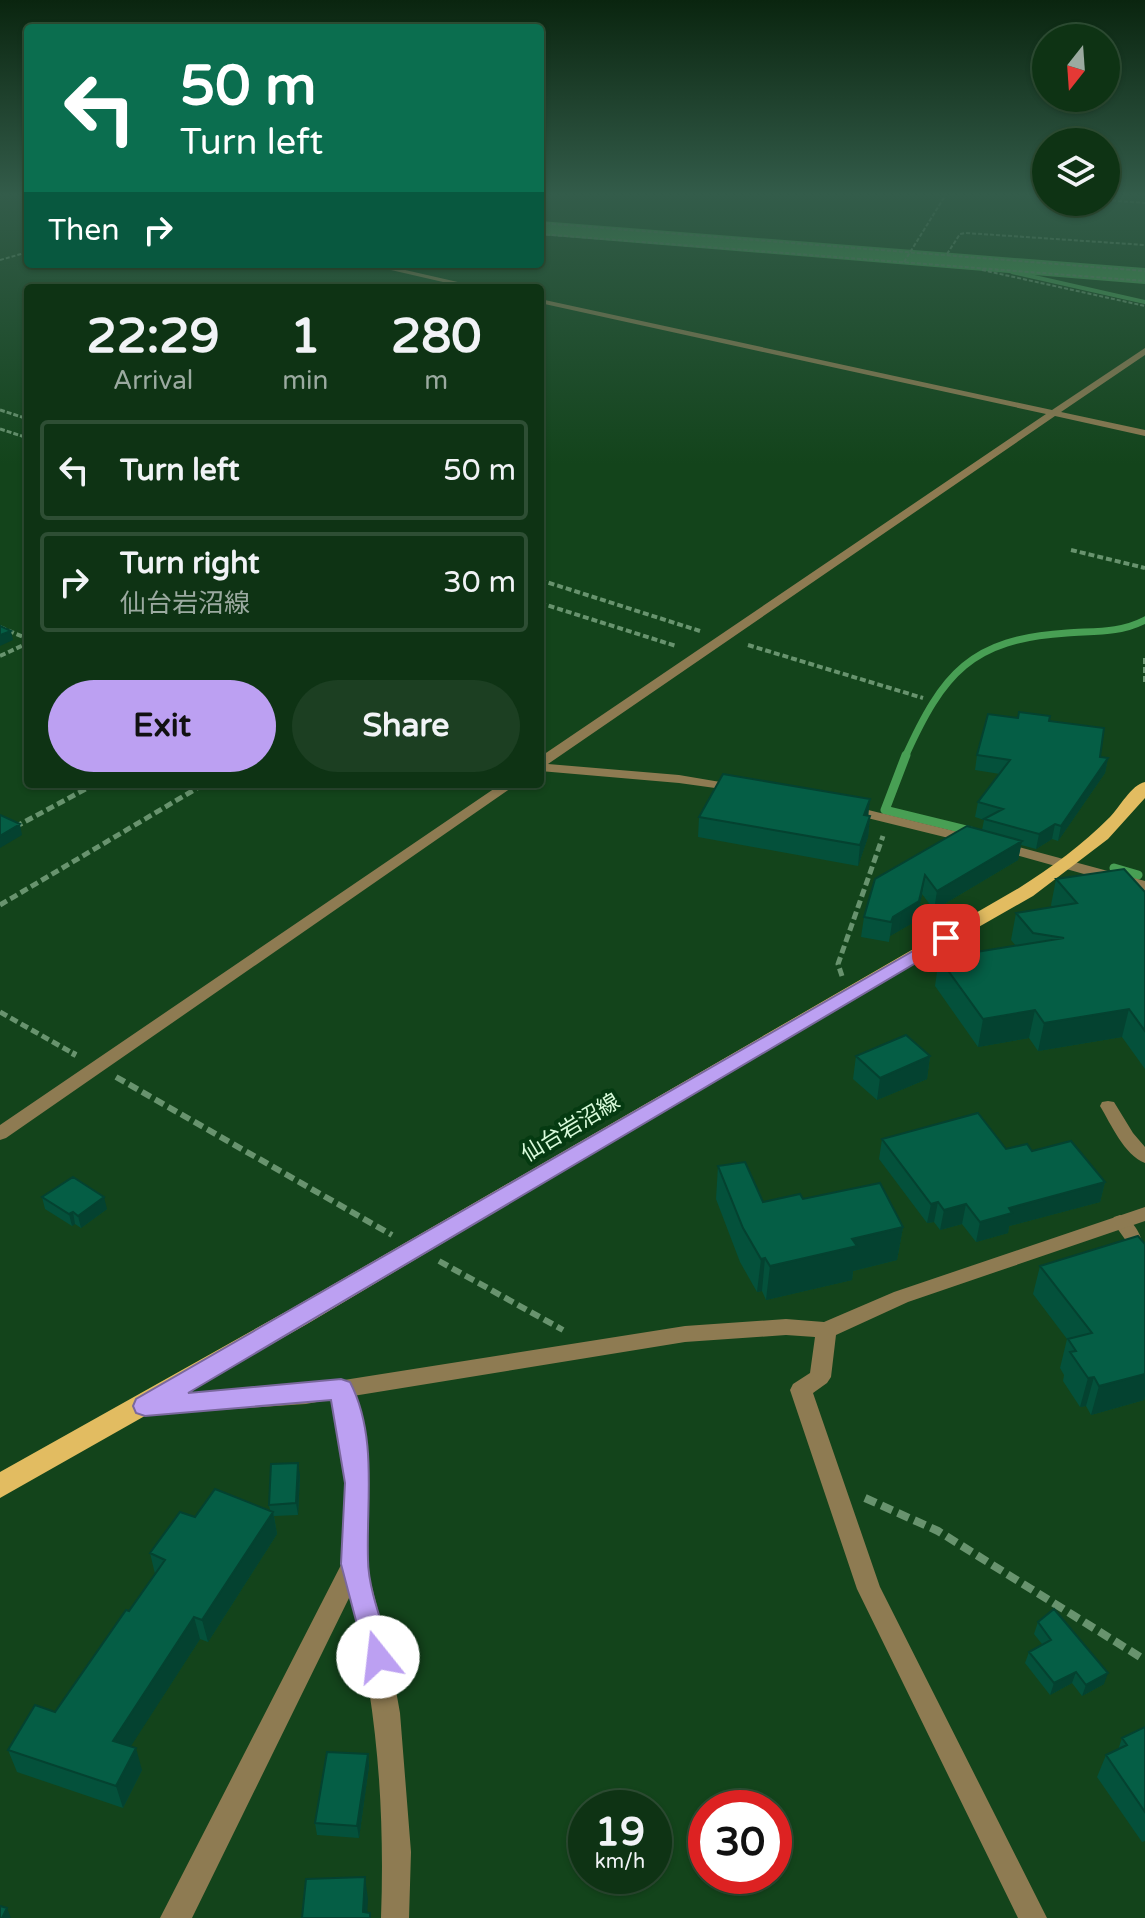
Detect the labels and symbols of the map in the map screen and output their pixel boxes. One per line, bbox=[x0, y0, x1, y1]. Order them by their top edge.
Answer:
north arrow bbox=[1032, 24, 1120, 112]
pin bbox=[912, 904, 980, 972]
street label: 仙台岩沼線 bbox=[517, 1088, 624, 1167]
position arrow bbox=[336, 1615, 420, 1699]
speed limit sign: 30 bbox=[688, 1790, 792, 1894]

